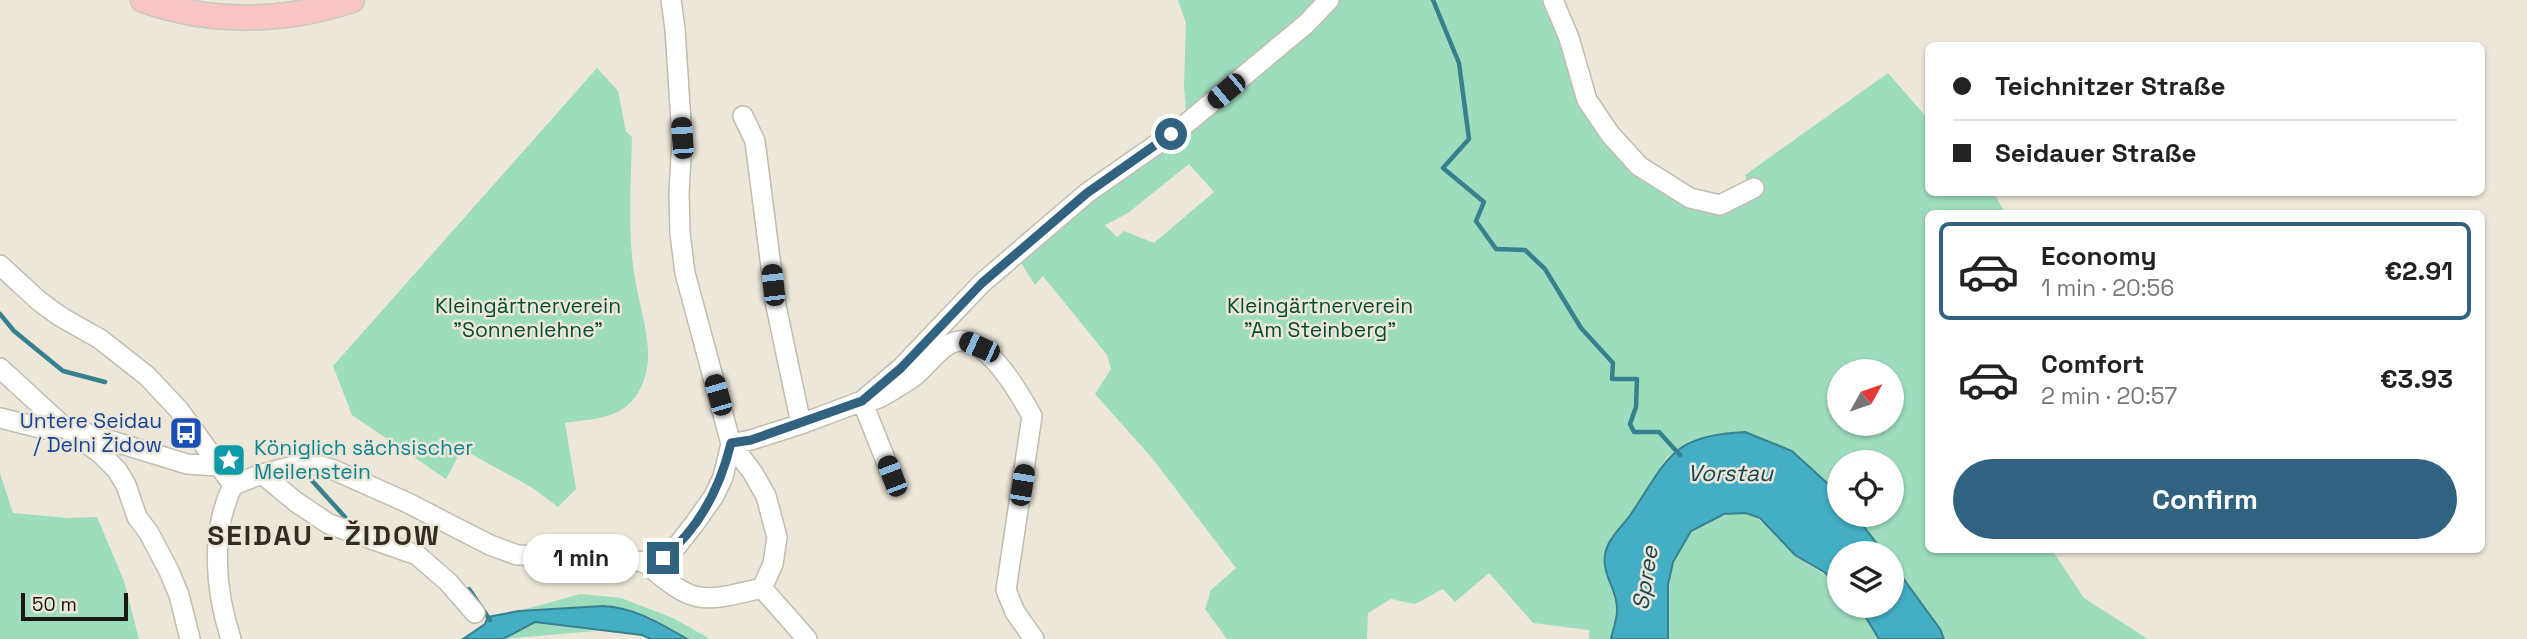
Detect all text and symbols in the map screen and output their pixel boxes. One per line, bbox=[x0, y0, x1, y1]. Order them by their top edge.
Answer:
car bbox=[1204, 69, 1249, 113]
text: Teichnitzer Straße bbox=[1995, 69, 2226, 103]
car bbox=[671, 116, 694, 160]
route start bbox=[1155, 118, 1187, 150]
text: Seidauer Straße bbox=[1995, 136, 2196, 170]
text: Economy bbox=[2041, 239, 2157, 273]
icon: car bbox=[1957, 240, 2020, 303]
text: €2.91 bbox=[2384, 254, 2453, 288]
car bbox=[761, 263, 786, 307]
text: 1 min · 20:56 bbox=[2041, 273, 2174, 303]
park label: Kleingärtnerverein "Sonnenlehne" bbox=[435, 292, 621, 343]
park label: Kleingärtnerverein "Am Steinberg" bbox=[1227, 292, 1413, 343]
car bbox=[956, 329, 1003, 365]
text: Comfort bbox=[2041, 347, 2144, 381]
icon: car bbox=[1957, 348, 2020, 411]
north arrow bbox=[1827, 359, 1904, 436]
map controls bbox=[1827, 359, 1904, 618]
text: €3.93 bbox=[2380, 362, 2453, 396]
car bbox=[703, 372, 734, 418]
text: 2 min · 20:57 bbox=[2041, 381, 2177, 411]
place label: Untere Seidau / Delni Židow bbox=[20, 407, 162, 458]
bus stop icon: Untere Seidau / Delni Židow bbox=[167, 414, 205, 452]
place label: Königlich sächsischer Meilenstein bbox=[254, 434, 473, 485]
place icon: Königlich sächsischer Meilenstein bbox=[210, 441, 248, 479]
button: locate bbox=[1827, 450, 1904, 527]
car bbox=[875, 453, 910, 499]
water label: Vorstau bbox=[1687, 458, 1774, 488]
button: Confirm bbox=[1953, 459, 2457, 539]
car bbox=[1009, 463, 1036, 507]
district label: SEIDAU - ŽIDOW bbox=[207, 517, 441, 553]
callout: 1 min bbox=[523, 534, 638, 582]
button: layers bbox=[1827, 541, 1904, 618]
route end bbox=[647, 542, 679, 574]
water label: Spree bbox=[1625, 542, 1665, 612]
text: 1 min bbox=[553, 543, 609, 573]
scale bar bbox=[21, 590, 128, 622]
text: 50 m bbox=[32, 592, 77, 617]

